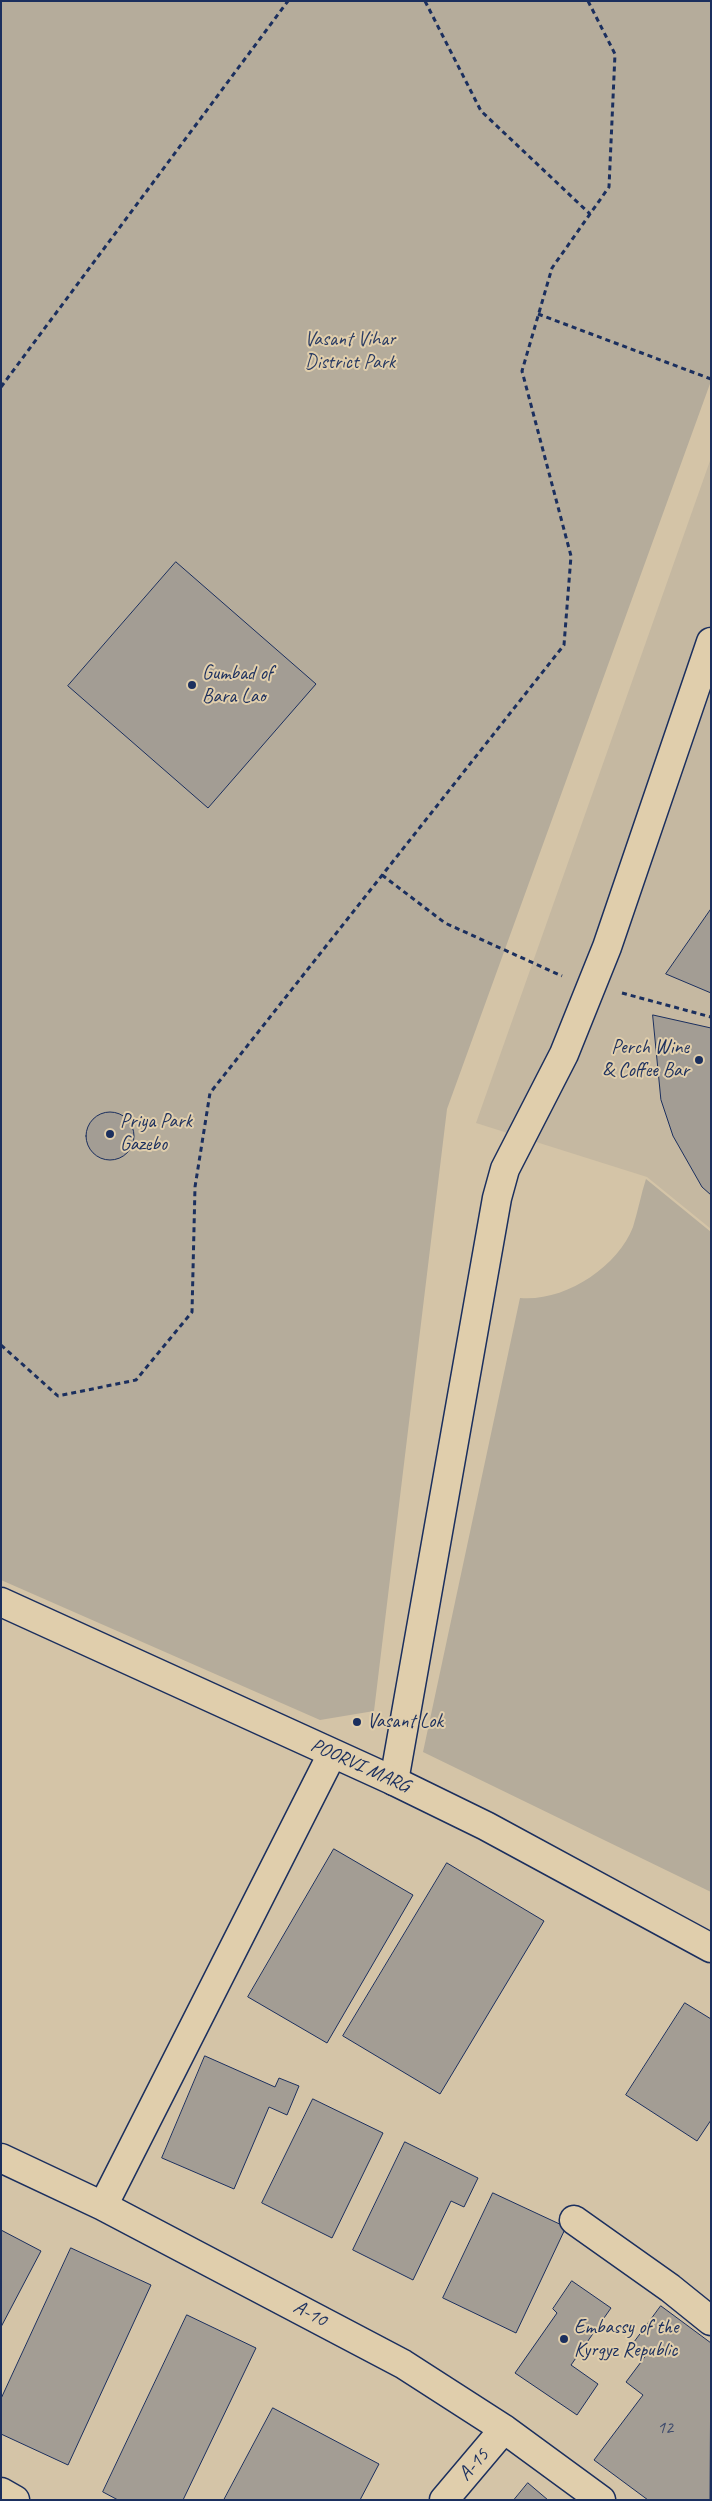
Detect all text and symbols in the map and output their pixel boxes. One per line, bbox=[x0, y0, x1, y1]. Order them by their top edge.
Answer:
park label: Vasant Vihar District Park bbox=[305, 328, 395, 375]
place label: Gumbad of Bara Lao bbox=[202, 662, 273, 709]
marker: Gumbad of Bara Lao bbox=[186, 679, 198, 691]
place label: Perch Wine & Coffee Bar bbox=[602, 1036, 689, 1083]
marker: Perch Wine & Coffee Bar bbox=[693, 1054, 705, 1066]
place label: Priya Park Gazebo bbox=[120, 1110, 192, 1157]
marker: Priya Park Gazebo bbox=[104, 1128, 116, 1140]
place label: Vasant Lok bbox=[367, 1710, 443, 1734]
marker: Vasant Lok bbox=[351, 1716, 363, 1728]
street label: POORVI MARG bbox=[307, 1734, 413, 1798]
street label: A-10 bbox=[289, 2295, 331, 2333]
place label: Embassy of the Kyrgyz Republic bbox=[574, 2316, 678, 2363]
marker: Embassy of the Kyrgyz Republic bbox=[558, 2333, 570, 2345]
house number: 12 bbox=[657, 2417, 673, 2439]
street label: A-15 bbox=[454, 2444, 494, 2486]

